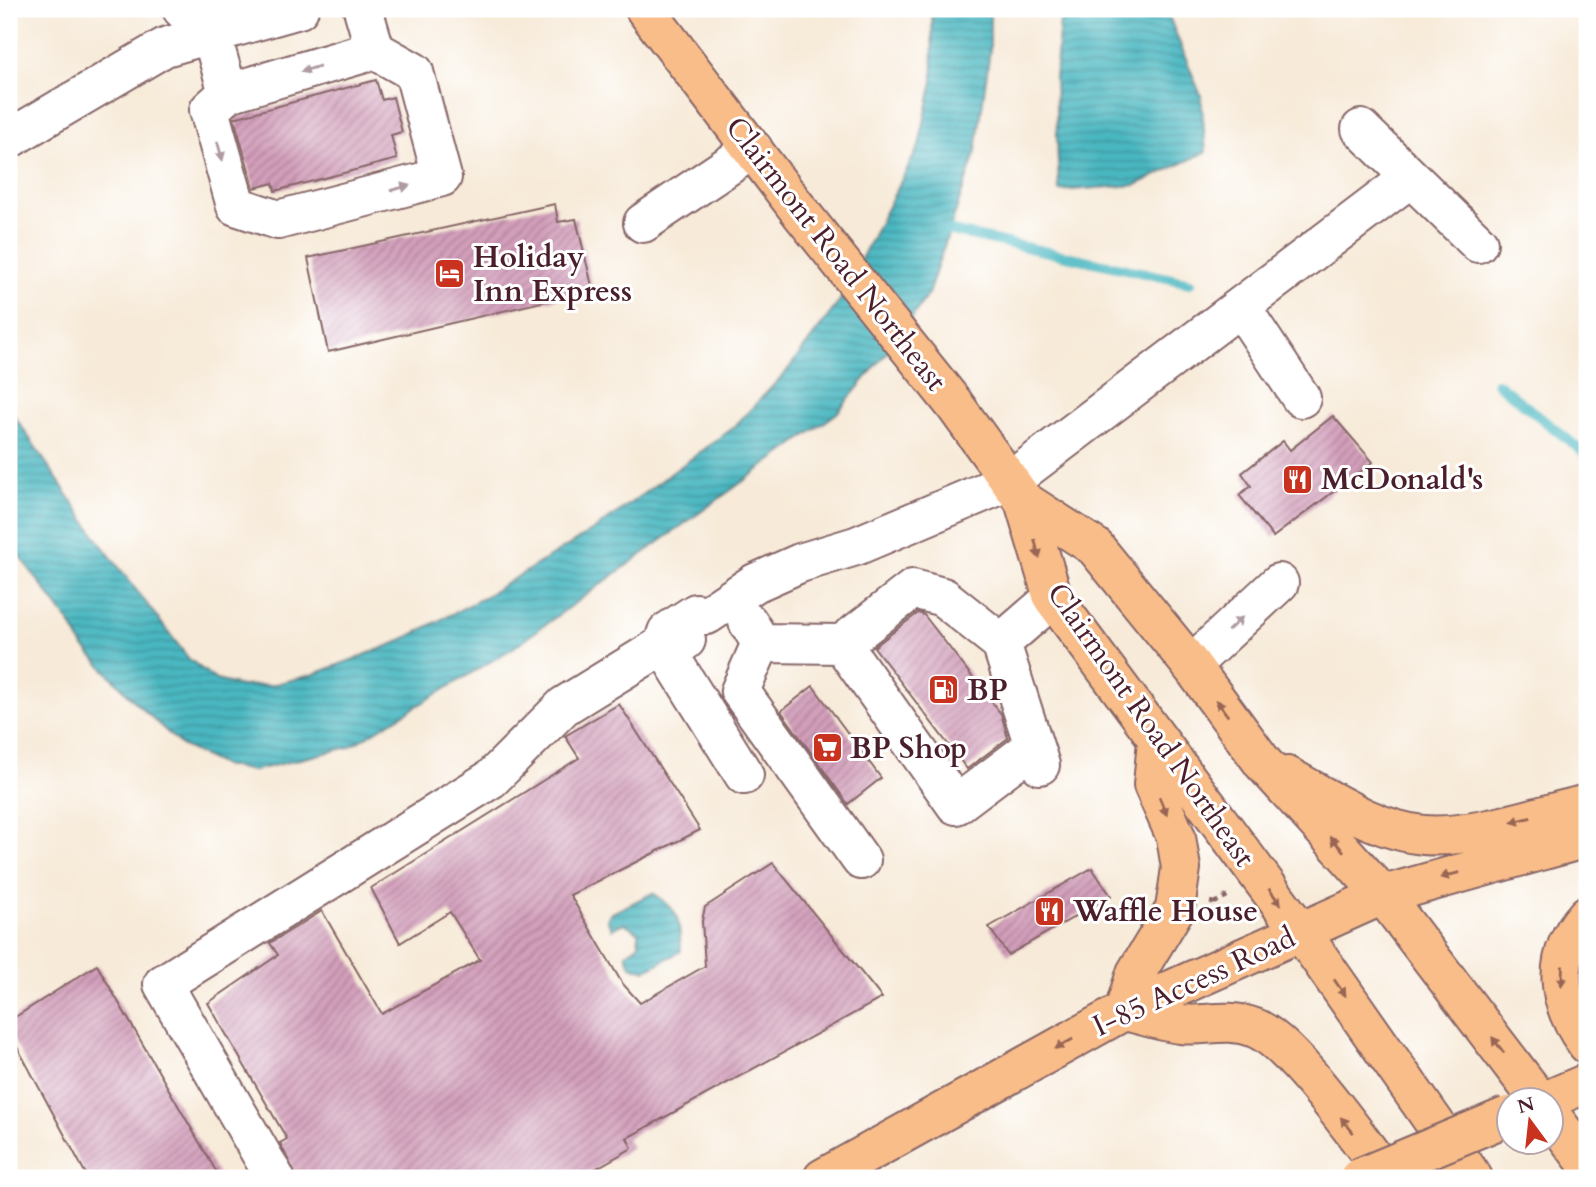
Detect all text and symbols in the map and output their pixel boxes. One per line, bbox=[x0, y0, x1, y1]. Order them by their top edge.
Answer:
one-way arrow bbox=[299, 65, 320, 75]
street label: Clairmont Road Northeast bbox=[716, 108, 956, 400]
one-way arrow bbox=[216, 141, 226, 162]
one-way arrow bbox=[389, 182, 411, 193]
place label: Holiday Inn Express bbox=[473, 237, 632, 312]
hotel icon: Holiday Inn Express bbox=[433, 257, 467, 291]
place label: McDonald's bbox=[1321, 459, 1483, 500]
restaurant icon: McDonald's bbox=[1281, 462, 1315, 496]
one-way arrow bbox=[1032, 538, 1043, 560]
street label: Clairmont Road Northeast bbox=[1037, 575, 1265, 876]
one-way arrow bbox=[1226, 616, 1243, 632]
place label: BP bbox=[967, 670, 1008, 711]
fuel station icon: BP bbox=[927, 673, 961, 707]
one-way arrow bbox=[1216, 699, 1230, 717]
place label: BP Shop bbox=[850, 728, 967, 769]
supermarket icon: BP Shop bbox=[810, 731, 844, 765]
one-way arrow bbox=[1158, 796, 1169, 817]
one-way arrow bbox=[1510, 815, 1532, 826]
one-way arrow bbox=[1329, 835, 1345, 853]
one-way arrow bbox=[1440, 870, 1461, 880]
one-way arrow bbox=[1268, 888, 1282, 907]
place label: Waffle House bbox=[1072, 891, 1258, 932]
restaurant icon: Waffle House bbox=[1033, 894, 1067, 928]
street label: I-85 Access Road bbox=[1086, 917, 1302, 1047]
one-way arrow bbox=[1556, 966, 1567, 988]
one-way arrow bbox=[1333, 979, 1347, 997]
one-way arrow bbox=[1490, 1037, 1505, 1055]
one-way arrow bbox=[1054, 1038, 1074, 1050]
north arrow bbox=[1494, 1086, 1564, 1156]
text: N bbox=[1515, 1091, 1538, 1120]
one-way arrow bbox=[1340, 1116, 1355, 1133]

